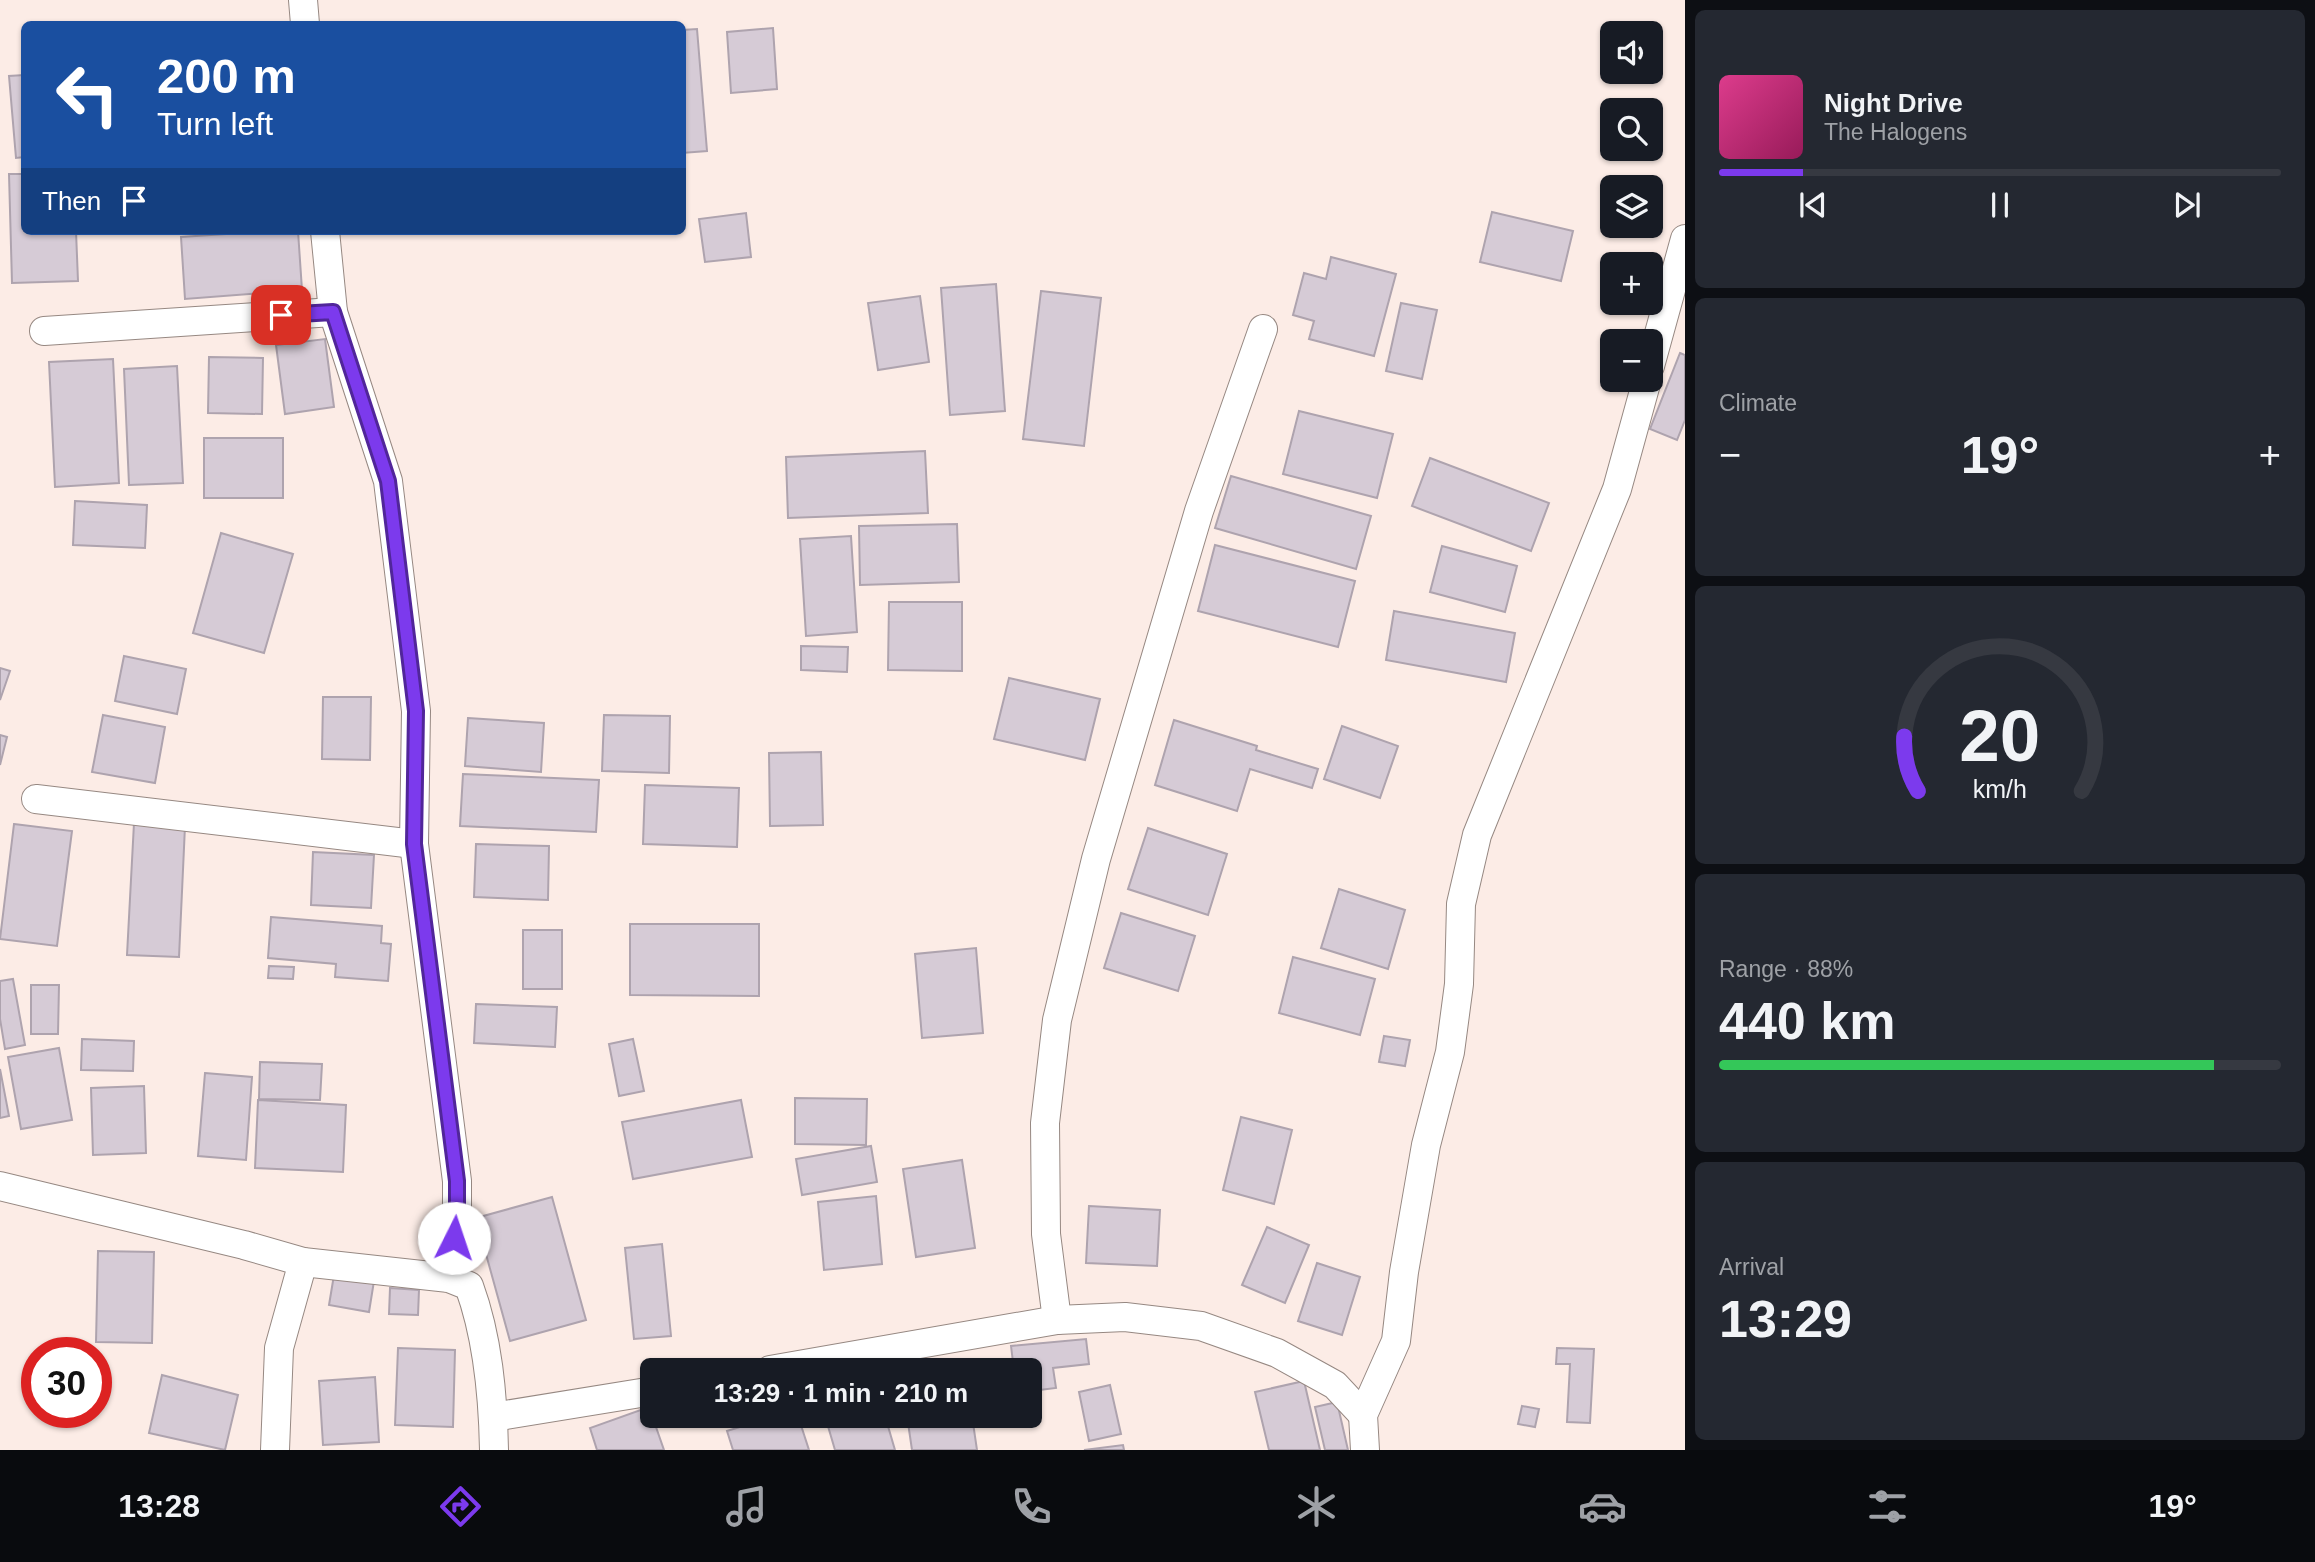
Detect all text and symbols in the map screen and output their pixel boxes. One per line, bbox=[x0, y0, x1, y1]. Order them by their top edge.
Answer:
map controls bbox=[1600, 21, 1663, 392]
button: sound bbox=[1600, 21, 1663, 84]
icon: left bbox=[42, 49, 133, 140]
text: 200 m bbox=[157, 49, 296, 103]
text: Night Drive bbox=[1824, 88, 1963, 118]
button: search bbox=[1600, 98, 1663, 161]
text: Turn left bbox=[157, 106, 273, 142]
text: The Halogens bbox=[1824, 119, 1967, 145]
button: layers bbox=[1600, 175, 1663, 238]
icon: arrive bbox=[115, 182, 153, 220]
text: Then bbox=[42, 186, 101, 216]
icon: previous bbox=[1794, 186, 1832, 224]
icon: pause bbox=[1981, 186, 2019, 224]
icon: next bbox=[2168, 186, 2206, 224]
button: + bbox=[1600, 252, 1663, 315]
pin bbox=[251, 285, 311, 345]
icon: arrive bbox=[262, 296, 300, 334]
button: − bbox=[1600, 329, 1663, 392]
text: Climate bbox=[1719, 390, 1797, 416]
text: 19° bbox=[1961, 426, 2039, 484]
text: − bbox=[1719, 434, 1741, 476]
text: + bbox=[2259, 434, 2281, 476]
text: 20 bbox=[1960, 695, 2040, 776]
text: km/h bbox=[1973, 775, 2027, 803]
text: Range · 88% bbox=[1719, 956, 1853, 982]
text: 440 km bbox=[1719, 992, 1895, 1050]
position arrow bbox=[417, 1201, 491, 1275]
text: Arrival bbox=[1719, 1254, 1784, 1280]
text: 13:29 bbox=[1719, 1290, 1852, 1348]
speed limit sign: 30 bbox=[21, 1337, 112, 1428]
text: 13:29 · 1 min · 210 m bbox=[714, 1378, 968, 1408]
icon: directions bbox=[436, 1482, 485, 1531]
icon: music bbox=[722, 1482, 771, 1531]
icon: phone bbox=[1007, 1482, 1056, 1531]
icon: climate bbox=[1292, 1482, 1341, 1531]
icon: car bbox=[1578, 1482, 1627, 1531]
icon: filters bbox=[1863, 1482, 1912, 1531]
text: 13:28 bbox=[118, 1488, 200, 1524]
text: 19° bbox=[2148, 1488, 2197, 1524]

